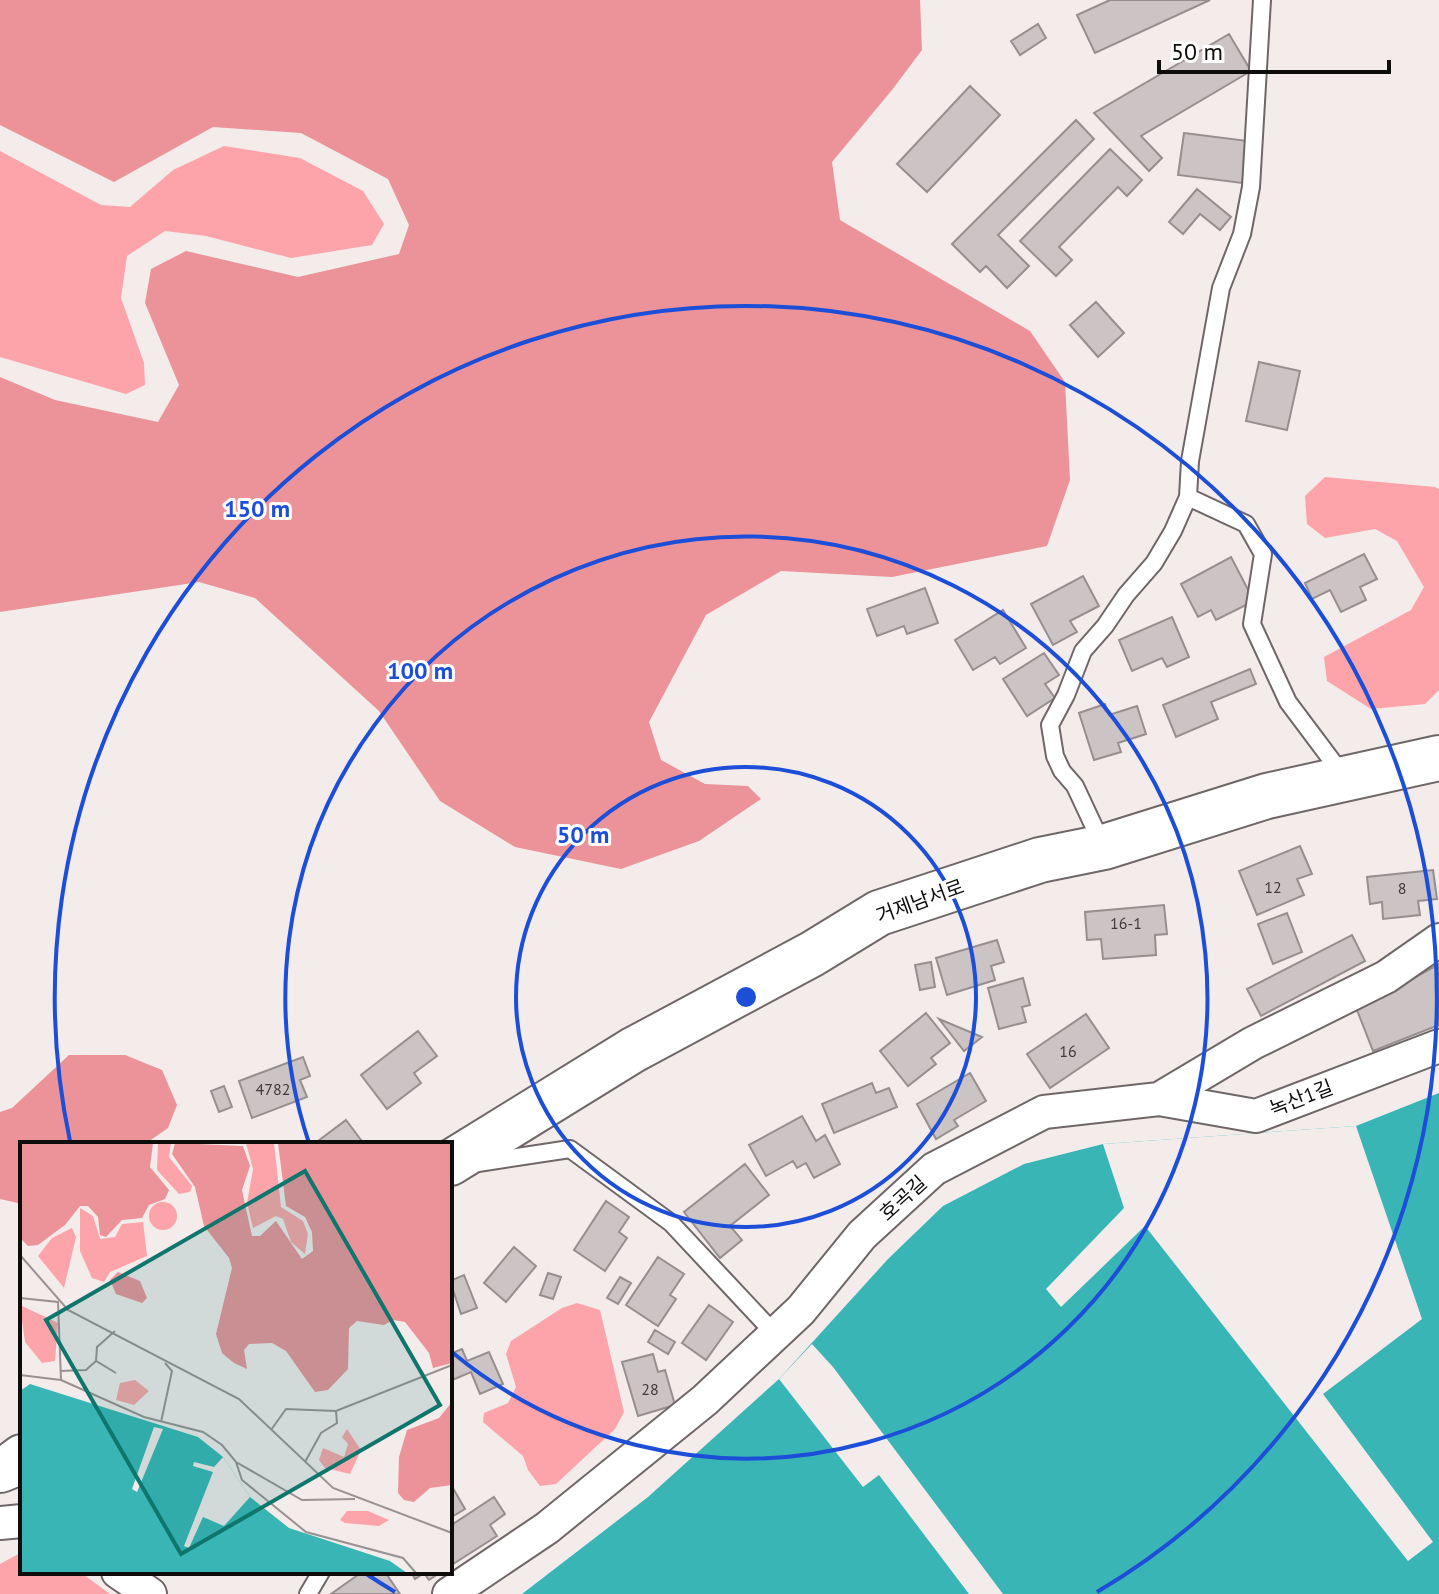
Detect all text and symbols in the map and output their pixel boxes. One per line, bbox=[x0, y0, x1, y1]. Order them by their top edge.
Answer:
scale bar bbox=[1159, 24, 1389, 74]
text: 50 m bbox=[1171, 36, 1223, 67]
text: 150 m bbox=[224, 493, 290, 524]
text: 100 m bbox=[387, 655, 453, 686]
text: 50 m bbox=[557, 819, 609, 850]
street label: 거제남서로 bbox=[872, 873, 968, 929]
house number: 12 bbox=[1264, 877, 1282, 897]
house number: 8 bbox=[1398, 878, 1406, 898]
house number: 16-1 bbox=[1110, 913, 1142, 933]
centre of rings bbox=[732, 983, 760, 1011]
house number: 16 bbox=[1059, 1041, 1077, 1061]
street label: 녹산1길 bbox=[1265, 1074, 1337, 1122]
house number: 4782 bbox=[256, 1079, 290, 1099]
inset map bbox=[20, 1142, 452, 1574]
street label: 호곡길 bbox=[874, 1170, 932, 1226]
house number: 28 bbox=[641, 1379, 659, 1399]

